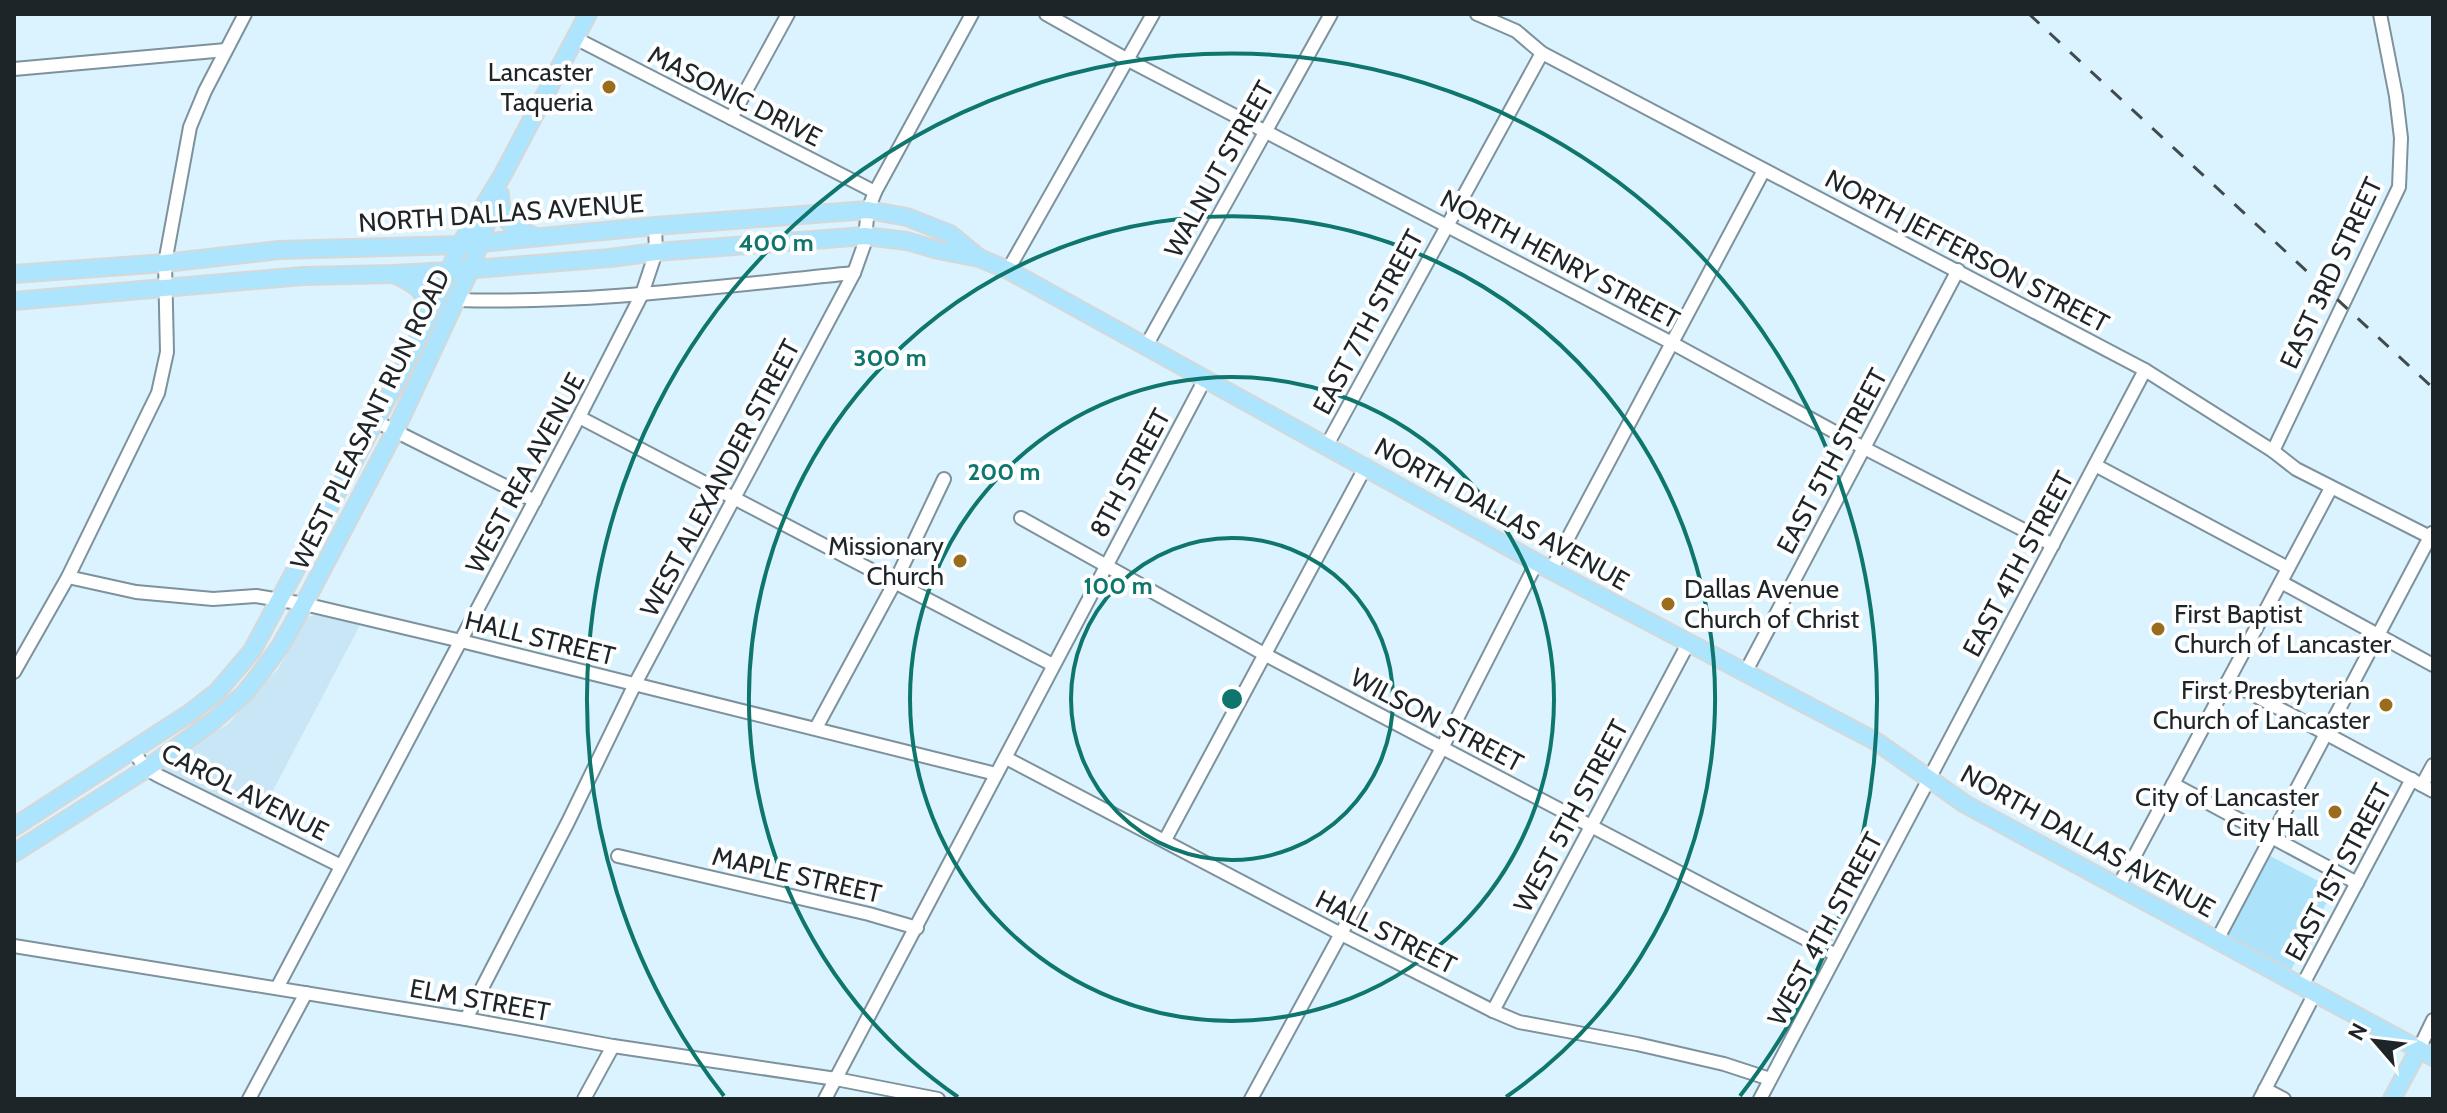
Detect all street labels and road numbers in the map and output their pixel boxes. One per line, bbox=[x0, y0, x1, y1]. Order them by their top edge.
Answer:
street label: MASONIC DRIVE bbox=[643, 38, 827, 154]
street label: WALNUT STREET bbox=[1157, 75, 1281, 263]
street label: NORTH JEFFERSON STREET bbox=[1820, 163, 2114, 340]
street label: EAST 3RD STREET bbox=[2273, 172, 2389, 374]
street label: NORTH HENRY STREET bbox=[1435, 182, 1685, 336]
street label: NORTH DALLAS AVENUE bbox=[357, 187, 645, 239]
street label: EAST 7TH STREET bbox=[1306, 224, 1430, 420]
street label: WEST PLEASANT RUN ROAD bbox=[283, 263, 457, 575]
street label: WEST ALEXANDER STREET bbox=[633, 334, 807, 622]
street label: EAST 5TH STREET bbox=[1770, 363, 1894, 559]
street label: WEST REA AVENUE bbox=[459, 367, 591, 579]
street label: 8TH STREET bbox=[1083, 403, 1177, 543]
street label: NORTH DALLAS AVENUE bbox=[1369, 431, 1635, 597]
street label: EAST 4TH STREET bbox=[1956, 466, 2080, 662]
street label: HALL STREET bbox=[462, 604, 619, 672]
street label: WILSON STREET bbox=[1345, 661, 1529, 779]
street label: WEST 5TH STREET bbox=[1507, 714, 1635, 918]
street label: CAROL AVENUE bbox=[156, 736, 334, 848]
street label: NORTH DALLAS AVENUE bbox=[1955, 758, 2221, 924]
street label: EAST 1ST STREET bbox=[2278, 778, 2398, 966]
street label: WEST 4TH STREET bbox=[1761, 827, 1889, 1031]
street label: MAPLE STREET bbox=[709, 840, 885, 910]
street label: HALL STREET bbox=[1310, 883, 1462, 981]
street label: ELM STREET bbox=[407, 972, 553, 1028]

